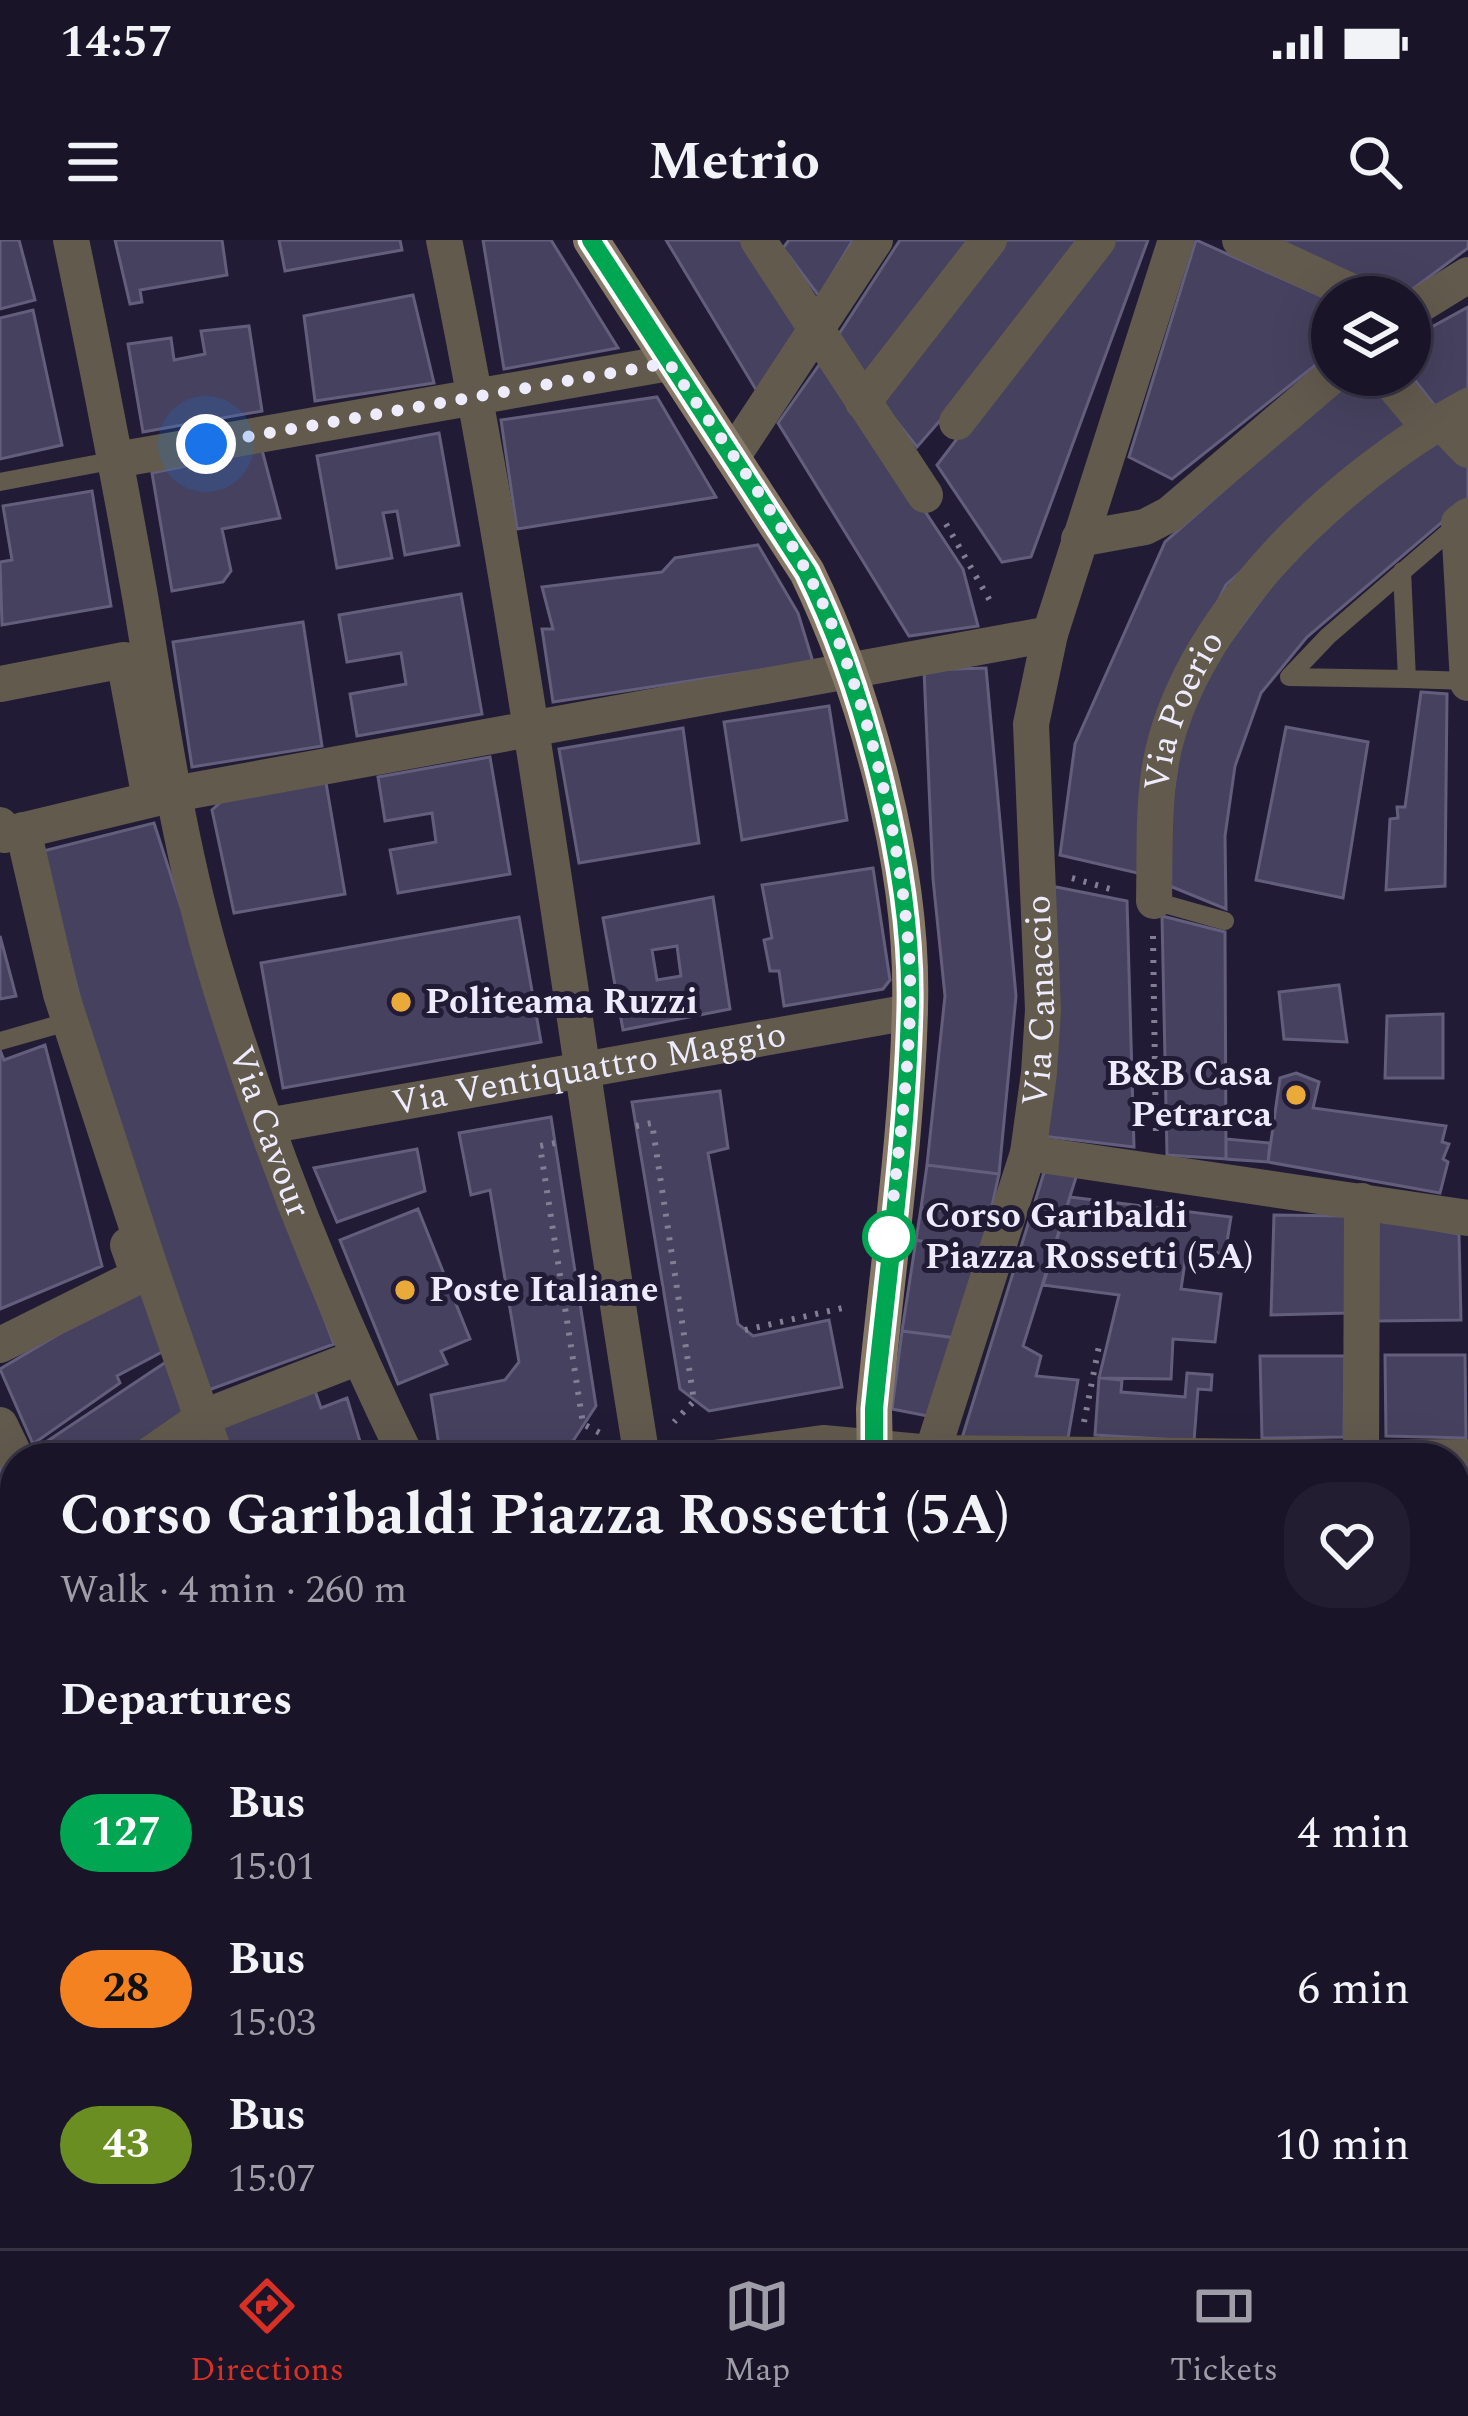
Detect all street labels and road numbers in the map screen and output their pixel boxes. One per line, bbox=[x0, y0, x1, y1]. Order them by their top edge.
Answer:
street label: Via Poerio bbox=[1129, 619, 1239, 794]
street label: Via Canaccio bbox=[1007, 894, 1071, 1110]
street label: Via Ventiquattro Maggio bbox=[387, 1007, 791, 1131]
street label: Via Cavour bbox=[213, 1038, 326, 1226]

